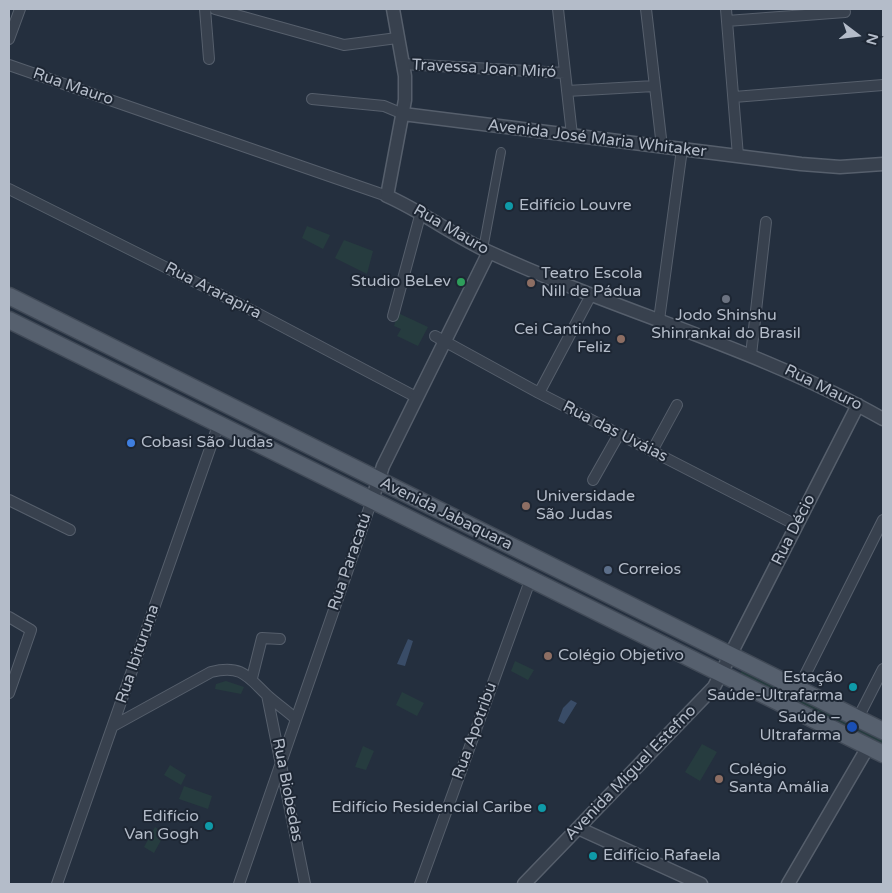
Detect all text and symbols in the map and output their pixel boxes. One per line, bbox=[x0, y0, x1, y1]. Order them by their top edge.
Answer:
north arrow bbox=[832, 10, 882, 60]
text: N bbox=[862, 31, 882, 47]
street label: Travessa Joan Miró bbox=[411, 56, 557, 82]
street label: Rua Mauro bbox=[30, 64, 116, 110]
street label: Avenida José Maria Whitaker bbox=[486, 116, 708, 162]
place label: Edifício Louvre bbox=[519, 196, 632, 216]
marker: Edifício Louvre bbox=[503, 200, 515, 212]
street label: Rua Mauro bbox=[410, 201, 492, 259]
street label: Rua Ararapira bbox=[162, 258, 264, 324]
place label: Teatro Escola Nill de Pádua bbox=[541, 264, 642, 302]
place label: Studio BeLev bbox=[351, 272, 451, 292]
marker: Studio BeLev bbox=[455, 276, 467, 288]
marker: Teatro Escola Nill de Pádua bbox=[525, 277, 537, 289]
marker: Jodo Shinshu Shinrankai do Brasil bbox=[720, 293, 732, 305]
place label: Jodo Shinshu Shinrankai do Brasil bbox=[651, 306, 801, 344]
place label: Cei Cantinho Feliz bbox=[514, 320, 611, 358]
marker: Cei Cantinho Feliz bbox=[615, 333, 627, 345]
street label: Rua Mauro bbox=[781, 361, 865, 415]
street label: Rua das Uváias bbox=[559, 397, 671, 467]
place label: Cobasi São Judas bbox=[141, 433, 273, 453]
marker: Cobasi São Judas bbox=[125, 437, 137, 449]
street label: Avenida Jabaquara bbox=[377, 474, 515, 554]
place label: Universidade São Judas bbox=[536, 487, 635, 525]
street label: Rua Décio bbox=[768, 491, 820, 569]
marker: Universidade São Judas bbox=[520, 500, 532, 512]
street label: Rua Paracatú bbox=[324, 511, 376, 613]
place label: Correios bbox=[618, 560, 681, 580]
marker: Correios bbox=[602, 564, 614, 576]
street label: Rua Ibituruna bbox=[112, 602, 164, 706]
place label: Colégio Objetivo bbox=[558, 646, 684, 666]
marker: Colégio Objetivo bbox=[542, 650, 554, 662]
place label: Estação Saúde-Ultrafarma bbox=[707, 668, 843, 706]
street label: Rua Apotribu bbox=[449, 680, 501, 782]
marker: Estação Saúde-Ultrafarma bbox=[847, 681, 859, 693]
street label: Avenida Miguel Estefno bbox=[561, 701, 701, 845]
place label: Saúde – Ultrafarma bbox=[759, 708, 841, 746]
marker: Saúde – Ultrafarma bbox=[845, 720, 859, 734]
street label: Rua Biobedas bbox=[268, 737, 306, 843]
place label: Colégio Santa Amália bbox=[729, 760, 829, 798]
marker: Colégio Santa Amália bbox=[713, 773, 725, 785]
place label: Edifício Residencial Caribe bbox=[331, 798, 532, 818]
marker: Edifício Residencial Caribe bbox=[536, 802, 548, 814]
place label: Edifício Van Gogh bbox=[124, 807, 199, 845]
marker: Edifício Van Gogh bbox=[203, 820, 215, 832]
place label: Edifício Rafaela bbox=[603, 846, 721, 866]
marker: Edifício Rafaela bbox=[587, 850, 599, 862]

